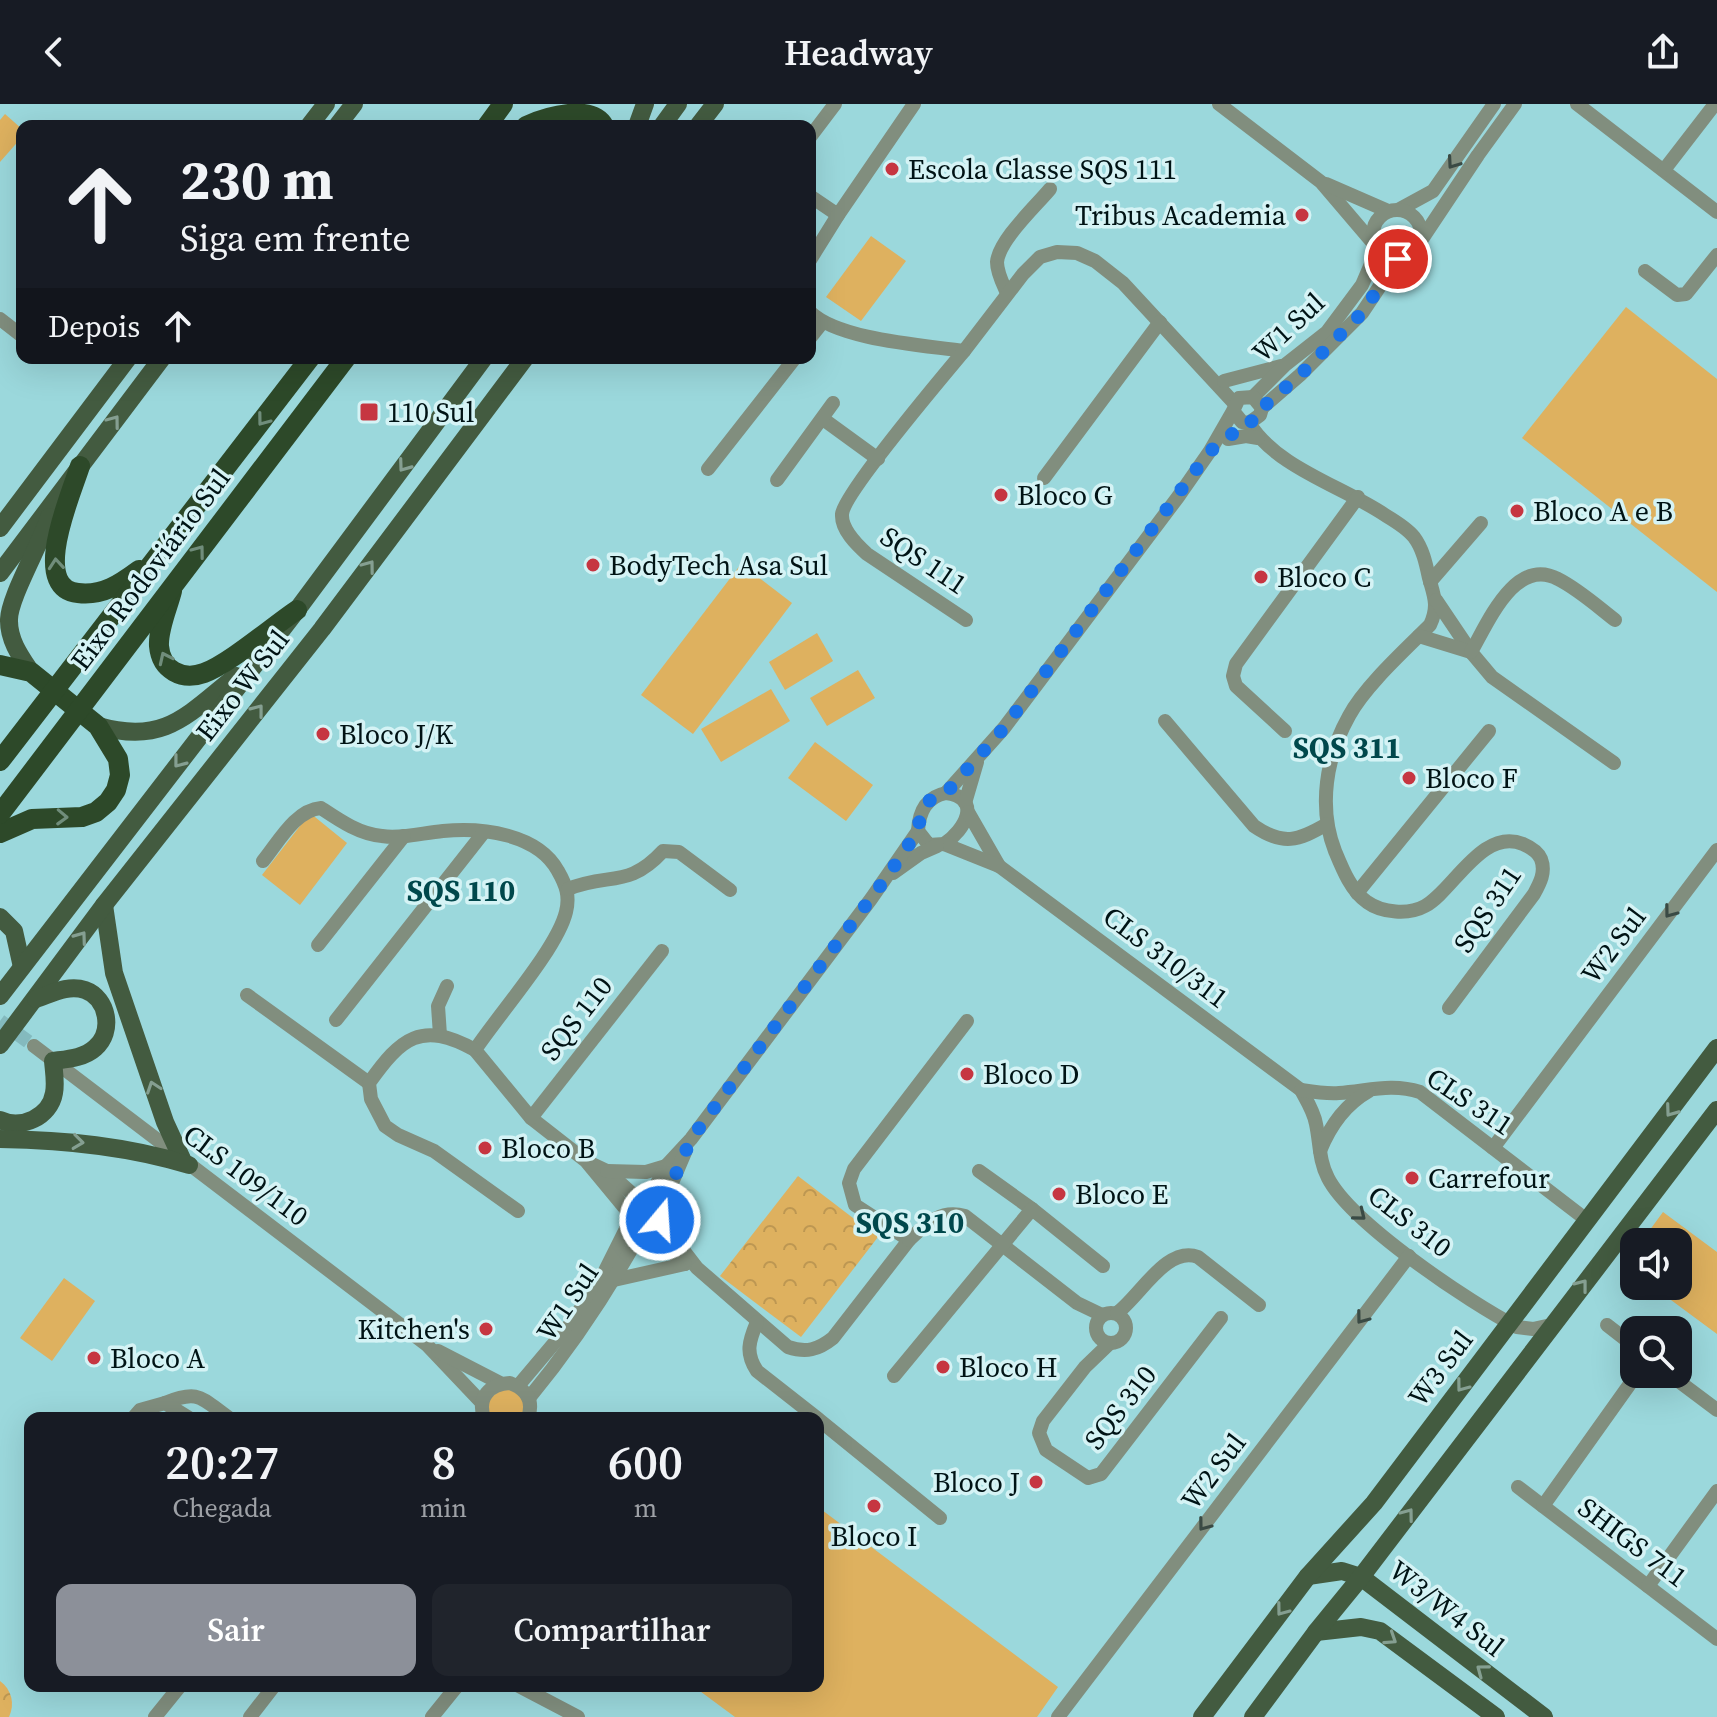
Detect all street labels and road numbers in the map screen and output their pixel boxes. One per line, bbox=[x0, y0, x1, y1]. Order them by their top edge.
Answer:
street label: W1 Sul bbox=[1244, 284, 1332, 370]
street label: Eixo Rodoviário Sul bbox=[62, 460, 238, 678]
street label: SQS 111 bbox=[873, 517, 975, 603]
street label: Eixo W Sul bbox=[187, 621, 297, 749]
street label: SQS 311 bbox=[1444, 858, 1530, 960]
street label: CLS 310/311 bbox=[1095, 897, 1237, 1017]
street label: W2 Sul bbox=[1572, 899, 1654, 991]
street label: SQS 110 bbox=[531, 968, 621, 1068]
street label: CLS 311 bbox=[1419, 1058, 1521, 1144]
street label: CLS 109/110 bbox=[175, 1115, 317, 1235]
street label: CLS 310 bbox=[1360, 1176, 1460, 1266]
street label: W1 Sul bbox=[527, 1256, 607, 1348]
street label: W3 Sul bbox=[1399, 1322, 1481, 1414]
street label: SQS 310 bbox=[1075, 1357, 1165, 1457]
street label: W2 Sul bbox=[1172, 1425, 1254, 1517]
street label: SHIGS 711 bbox=[1571, 1488, 1695, 1596]
street label: W3/W4 Sul bbox=[1381, 1551, 1513, 1665]

